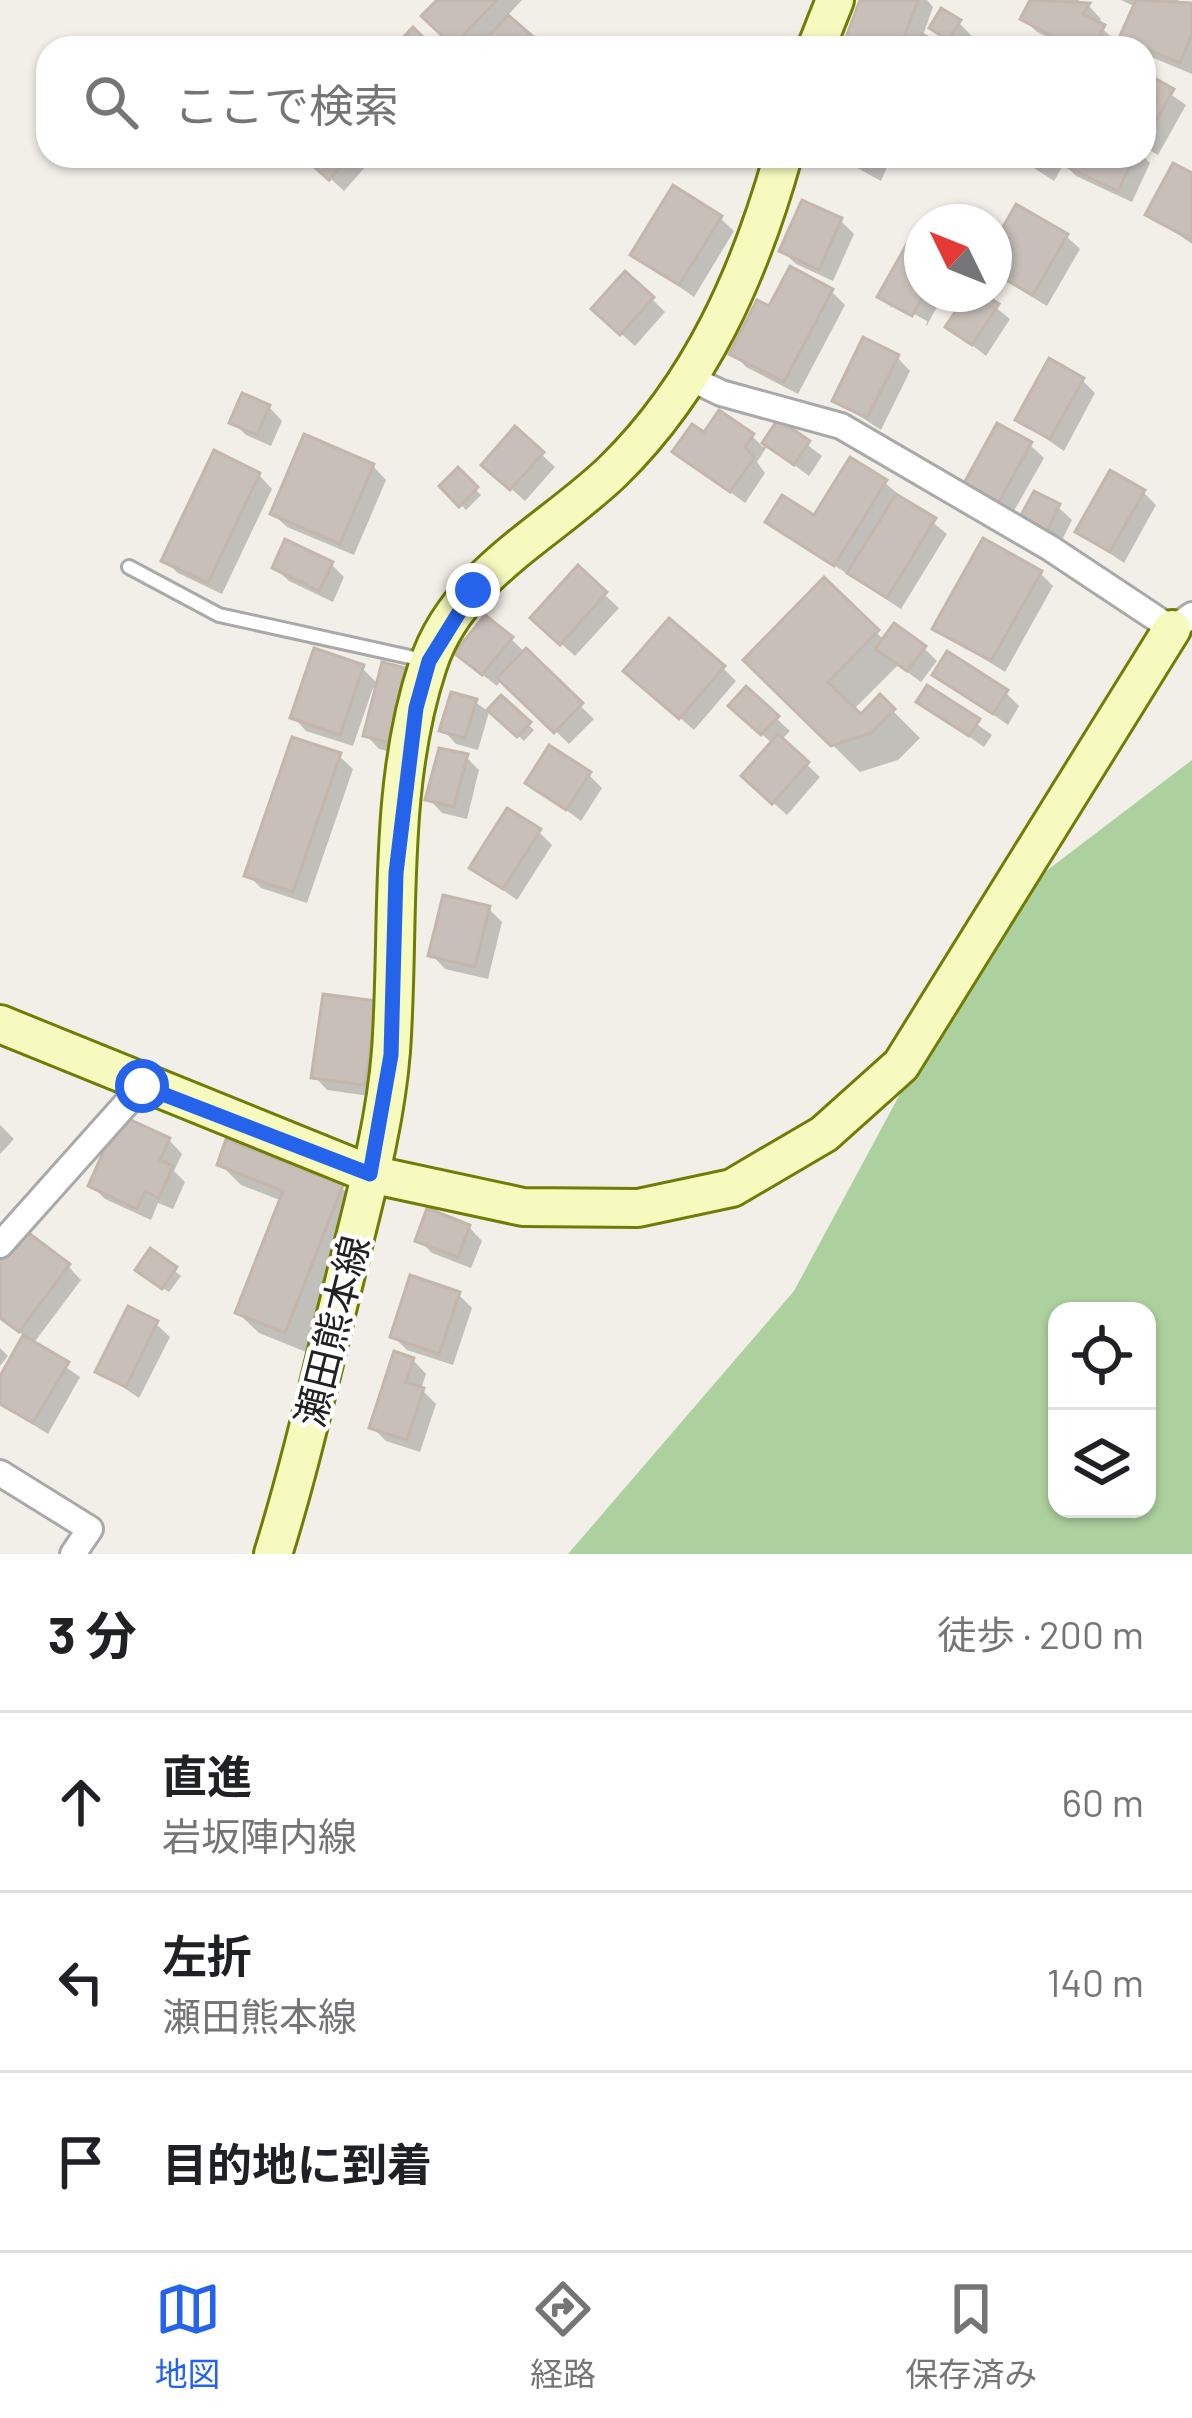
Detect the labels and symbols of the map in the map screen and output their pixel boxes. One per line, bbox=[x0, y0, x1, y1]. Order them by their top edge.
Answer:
north arrow bbox=[904, 204, 1012, 312]
route end bbox=[446, 563, 500, 617]
route start bbox=[115, 1059, 169, 1113]
street label: 瀬田熊本線 bbox=[285, 1231, 377, 1431]

